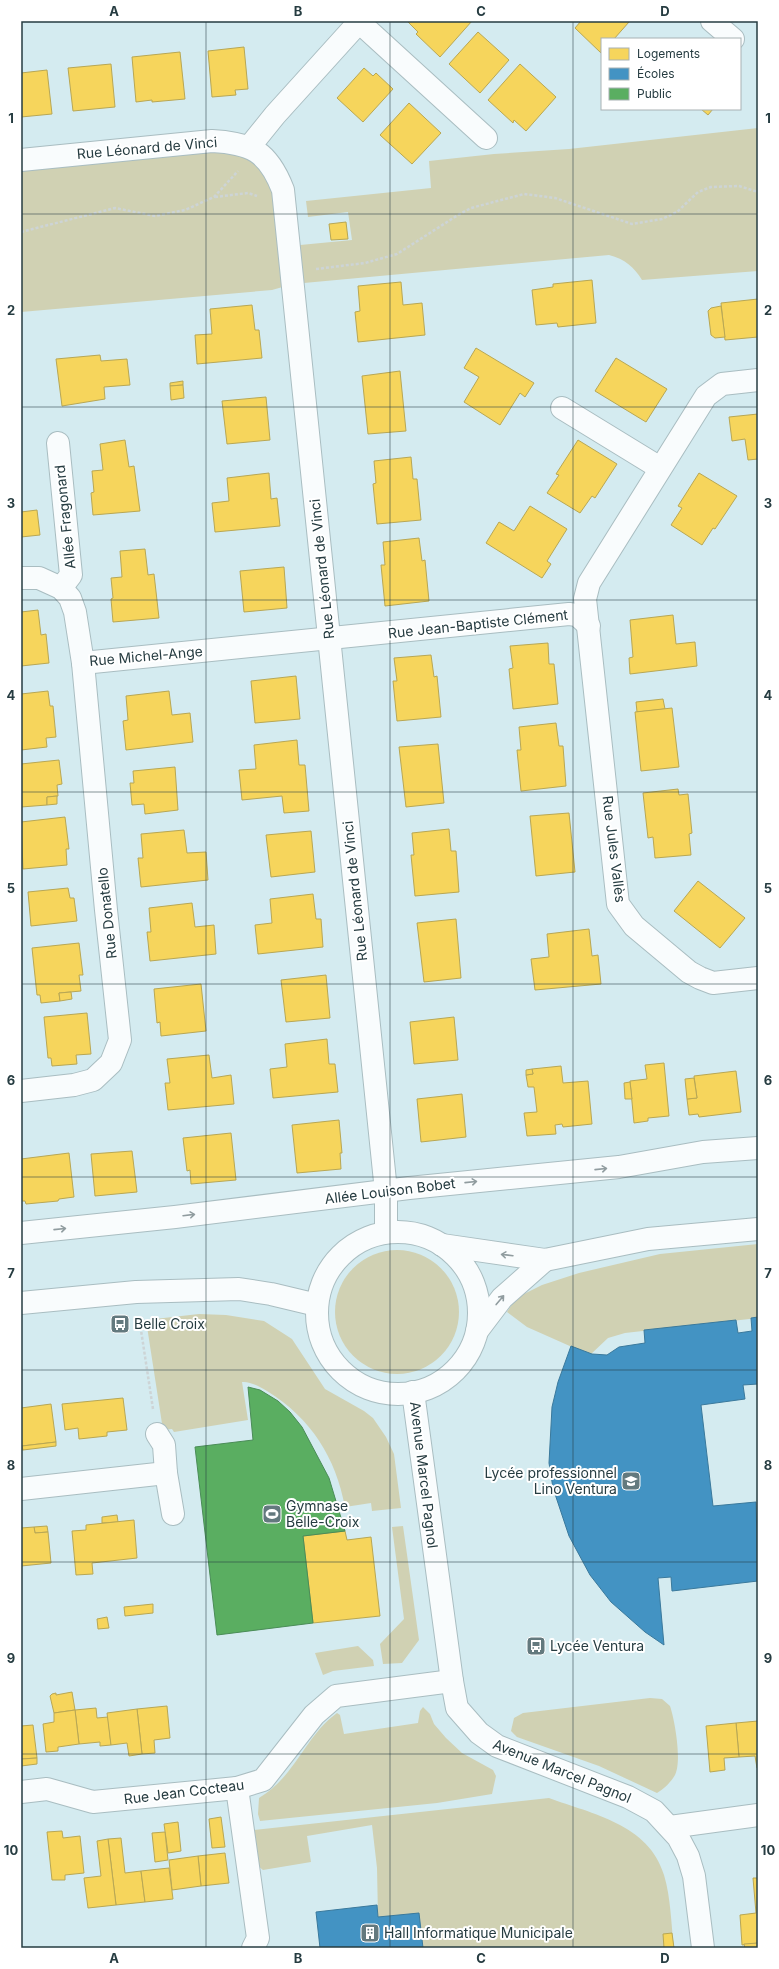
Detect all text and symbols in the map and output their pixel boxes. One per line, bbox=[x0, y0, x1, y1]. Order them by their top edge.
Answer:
text: A bbox=[109, 3, 119, 19]
text: B bbox=[294, 3, 303, 19]
text: C bbox=[476, 3, 486, 19]
text: D bbox=[660, 3, 670, 19]
legend bbox=[601, 38, 741, 110]
text: Logements bbox=[637, 46, 700, 61]
text: Écoles bbox=[637, 66, 675, 81]
text: Public bbox=[637, 86, 672, 101]
text: 1 bbox=[8, 110, 14, 126]
text: 1 bbox=[765, 110, 771, 126]
street label: Rue Léonard de Vinci bbox=[76, 133, 218, 162]
text: 2 bbox=[7, 302, 15, 318]
text: 2 bbox=[764, 302, 772, 318]
street label: Allée Fragonard bbox=[51, 464, 78, 570]
text: 3 bbox=[7, 495, 15, 511]
text: 3 bbox=[764, 495, 772, 511]
street label: Rue Léonard de Vinci bbox=[306, 498, 337, 640]
street label: Rue Jean-Baptiste Clément bbox=[387, 606, 569, 641]
street label: Rue Michel-Ange bbox=[88, 642, 203, 669]
text: 4 bbox=[7, 687, 16, 703]
text: 4 bbox=[764, 687, 773, 703]
street label: Rue Jules Vallès bbox=[599, 794, 629, 903]
street label: Rue Léonard de Vinci bbox=[339, 820, 370, 962]
street label: Rue Donatello bbox=[93, 867, 120, 960]
text: 5 bbox=[7, 880, 15, 896]
text: 5 bbox=[764, 880, 772, 896]
text: 6 bbox=[7, 1072, 15, 1088]
text: 6 bbox=[764, 1072, 772, 1088]
one-way arrow bbox=[594, 1166, 607, 1173]
street label: Allée Louison Bobet bbox=[324, 1174, 457, 1207]
one-way arrow bbox=[464, 1178, 477, 1186]
one-way arrow bbox=[182, 1212, 195, 1219]
one-way arrow bbox=[53, 1225, 66, 1232]
one-way arrow bbox=[501, 1251, 514, 1259]
text: 7 bbox=[7, 1265, 15, 1281]
text: 7 bbox=[764, 1265, 772, 1281]
one-way arrow bbox=[496, 1295, 505, 1306]
bus stop icon: Belle Croix bbox=[109, 1313, 131, 1335]
place label: Belle Croix bbox=[134, 1315, 205, 1332]
street label: Avenue Marcel Pagnol bbox=[407, 1401, 442, 1549]
text: 8 bbox=[7, 1457, 15, 1473]
text: 8 bbox=[764, 1457, 772, 1473]
place label: Lycée professionnel Lino Ventura bbox=[485, 1464, 617, 1497]
school or university icon: Lycée professionnel Lino Ventura bbox=[620, 1470, 642, 1492]
place label: Gymnase Belle-Croix bbox=[286, 1497, 360, 1530]
sports icon: Gymnase Belle-Croix bbox=[261, 1503, 283, 1525]
bus stop icon: Lycée Ventura bbox=[525, 1635, 547, 1657]
place label: Lycée Ventura bbox=[550, 1637, 644, 1654]
text: 9 bbox=[7, 1650, 15, 1666]
text: 9 bbox=[764, 1650, 772, 1666]
street label: Avenue Marcel Pagnol bbox=[491, 1735, 634, 1806]
street label: Rue Jean Cocteau bbox=[123, 1776, 245, 1807]
text: 10 bbox=[4, 1842, 18, 1858]
text: 10 bbox=[761, 1842, 775, 1858]
building icon: Hall Informatique Municipale bbox=[359, 1922, 381, 1944]
place label: Hall Informatique Municipale bbox=[384, 1924, 573, 1941]
text: A bbox=[109, 1950, 119, 1966]
text: B bbox=[294, 1950, 303, 1966]
text: C bbox=[476, 1950, 486, 1966]
text: D bbox=[660, 1950, 670, 1966]

